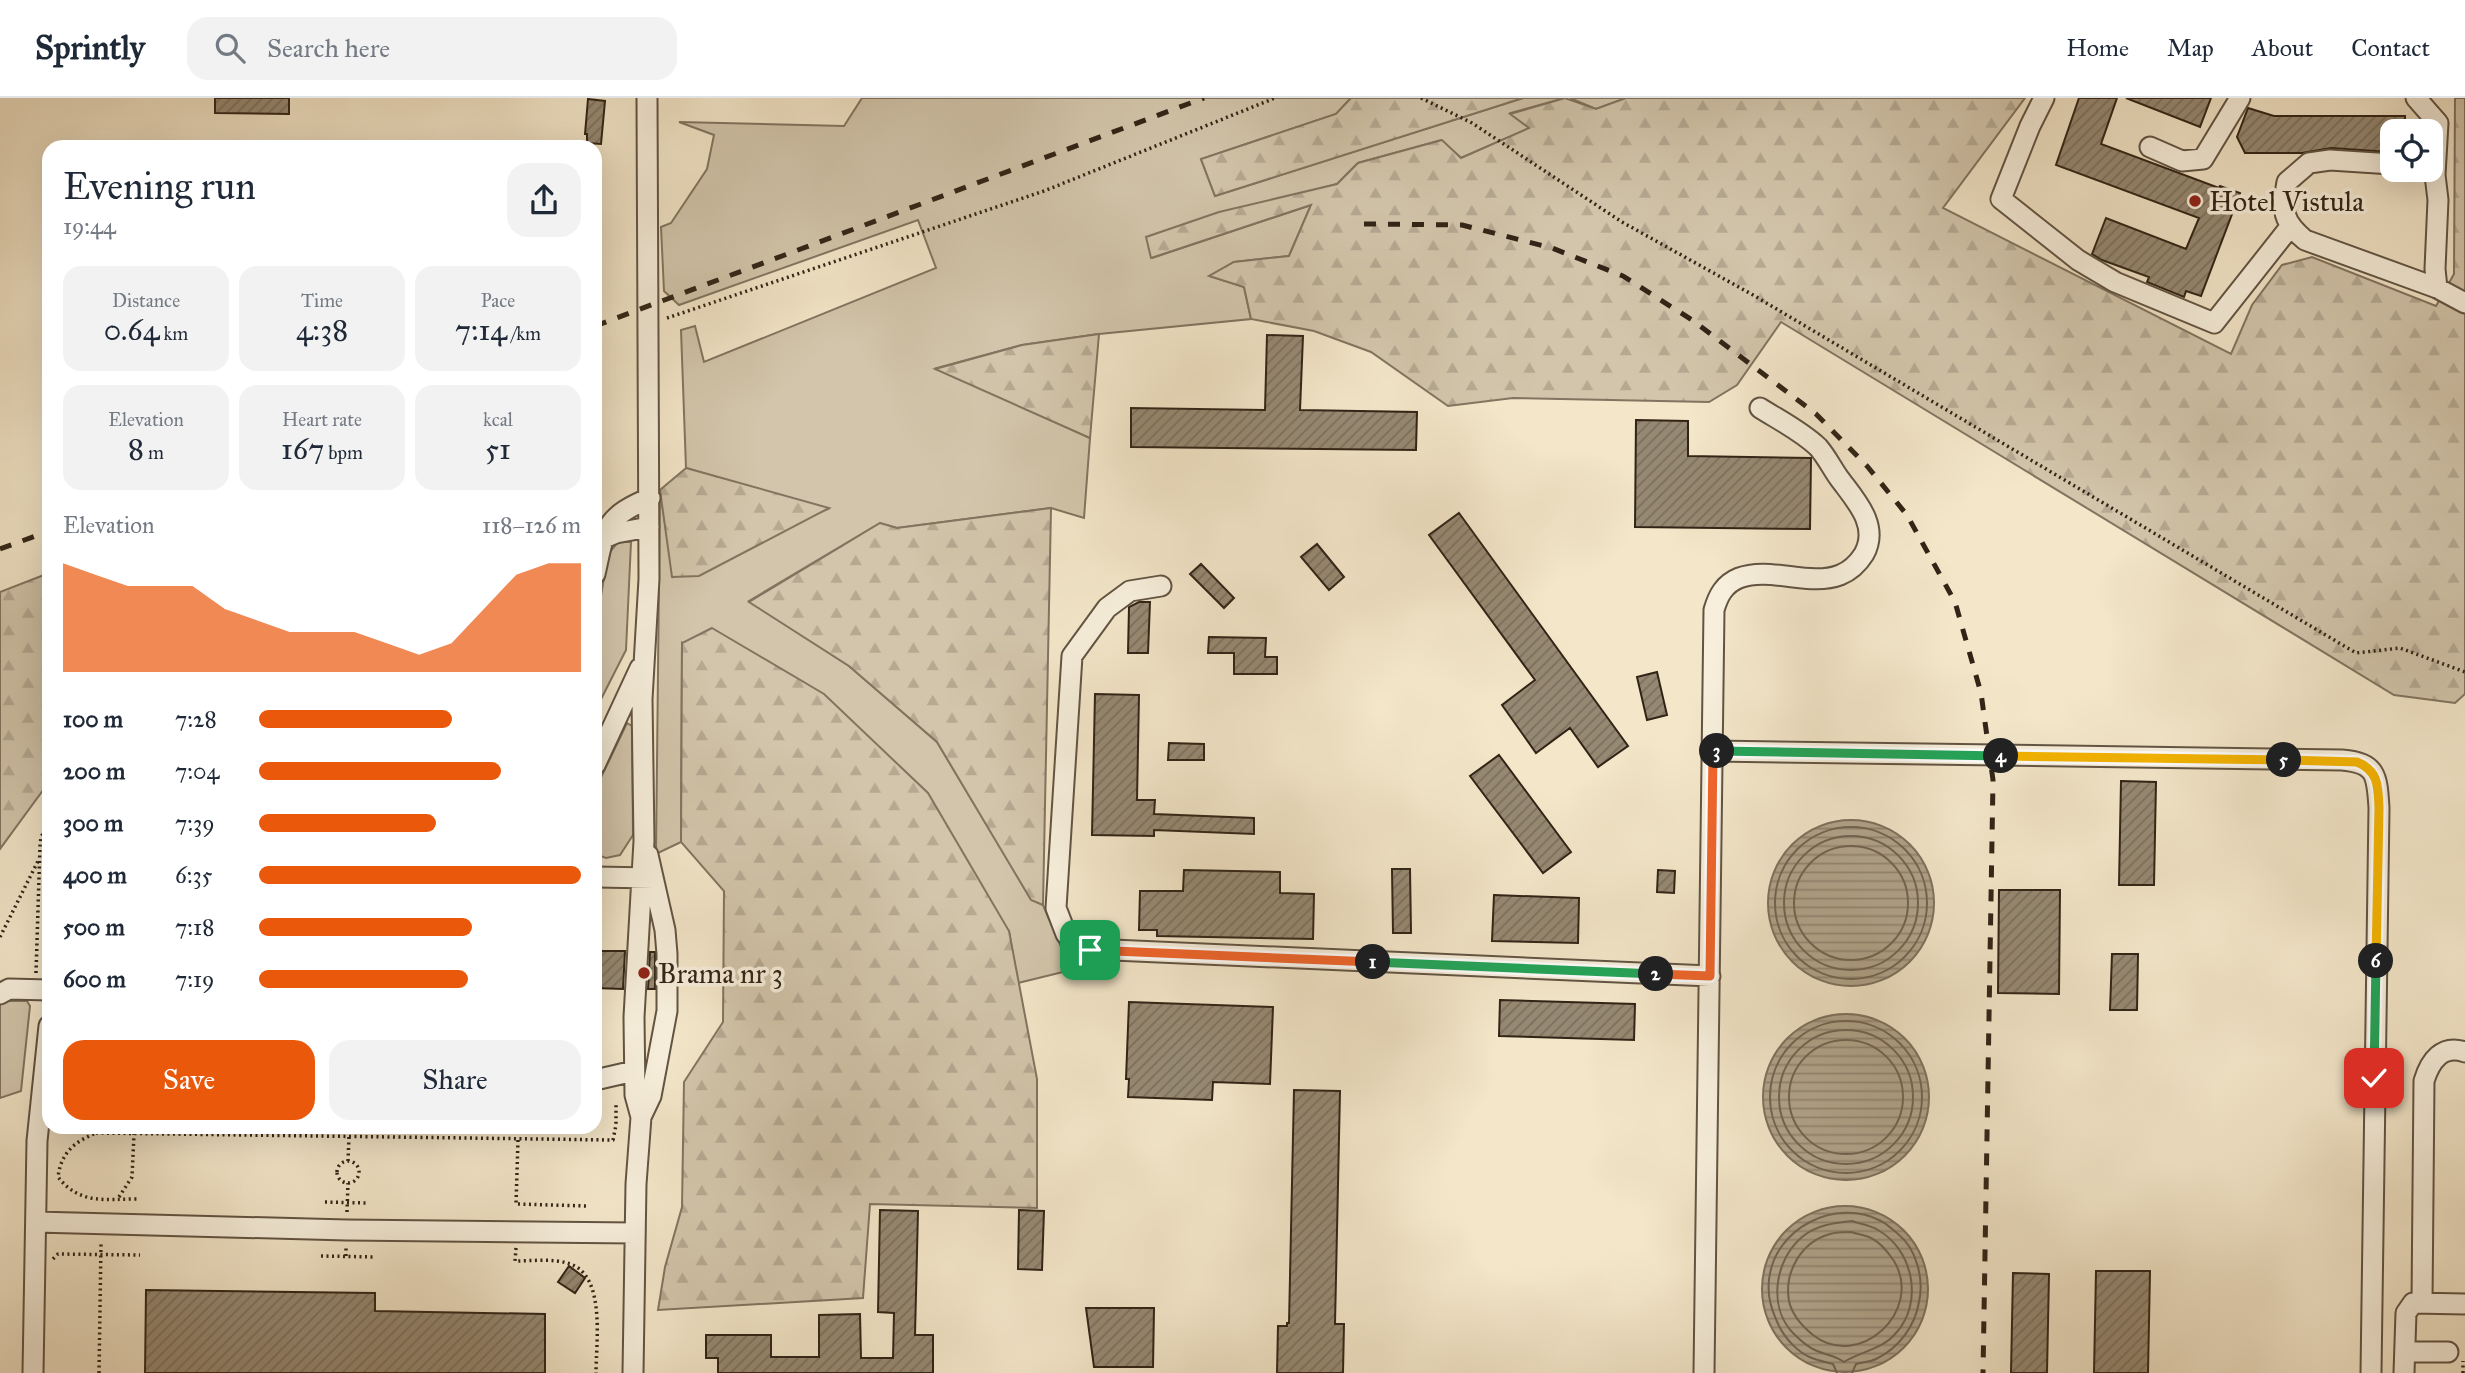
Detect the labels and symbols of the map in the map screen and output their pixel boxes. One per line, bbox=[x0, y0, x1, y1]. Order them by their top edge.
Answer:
place label: Hotel Vistula bbox=[2209, 184, 2364, 219]
marker: Hotel Vistula bbox=[2187, 193, 2203, 209]
pin: 3 bbox=[1700, 734, 1734, 768]
pin: 4 bbox=[1983, 738, 2018, 774]
pin: 5 bbox=[2266, 742, 2302, 778]
pin bbox=[1060, 920, 1120, 980]
pin: 1 bbox=[1356, 944, 1390, 980]
pin: 6 bbox=[2358, 944, 2394, 978]
place label: Brama nr 3 bbox=[658, 956, 783, 991]
pin: 2 bbox=[1638, 956, 1674, 992]
marker: Brama nr 3 bbox=[636, 965, 652, 981]
pin bbox=[2344, 1048, 2404, 1108]

